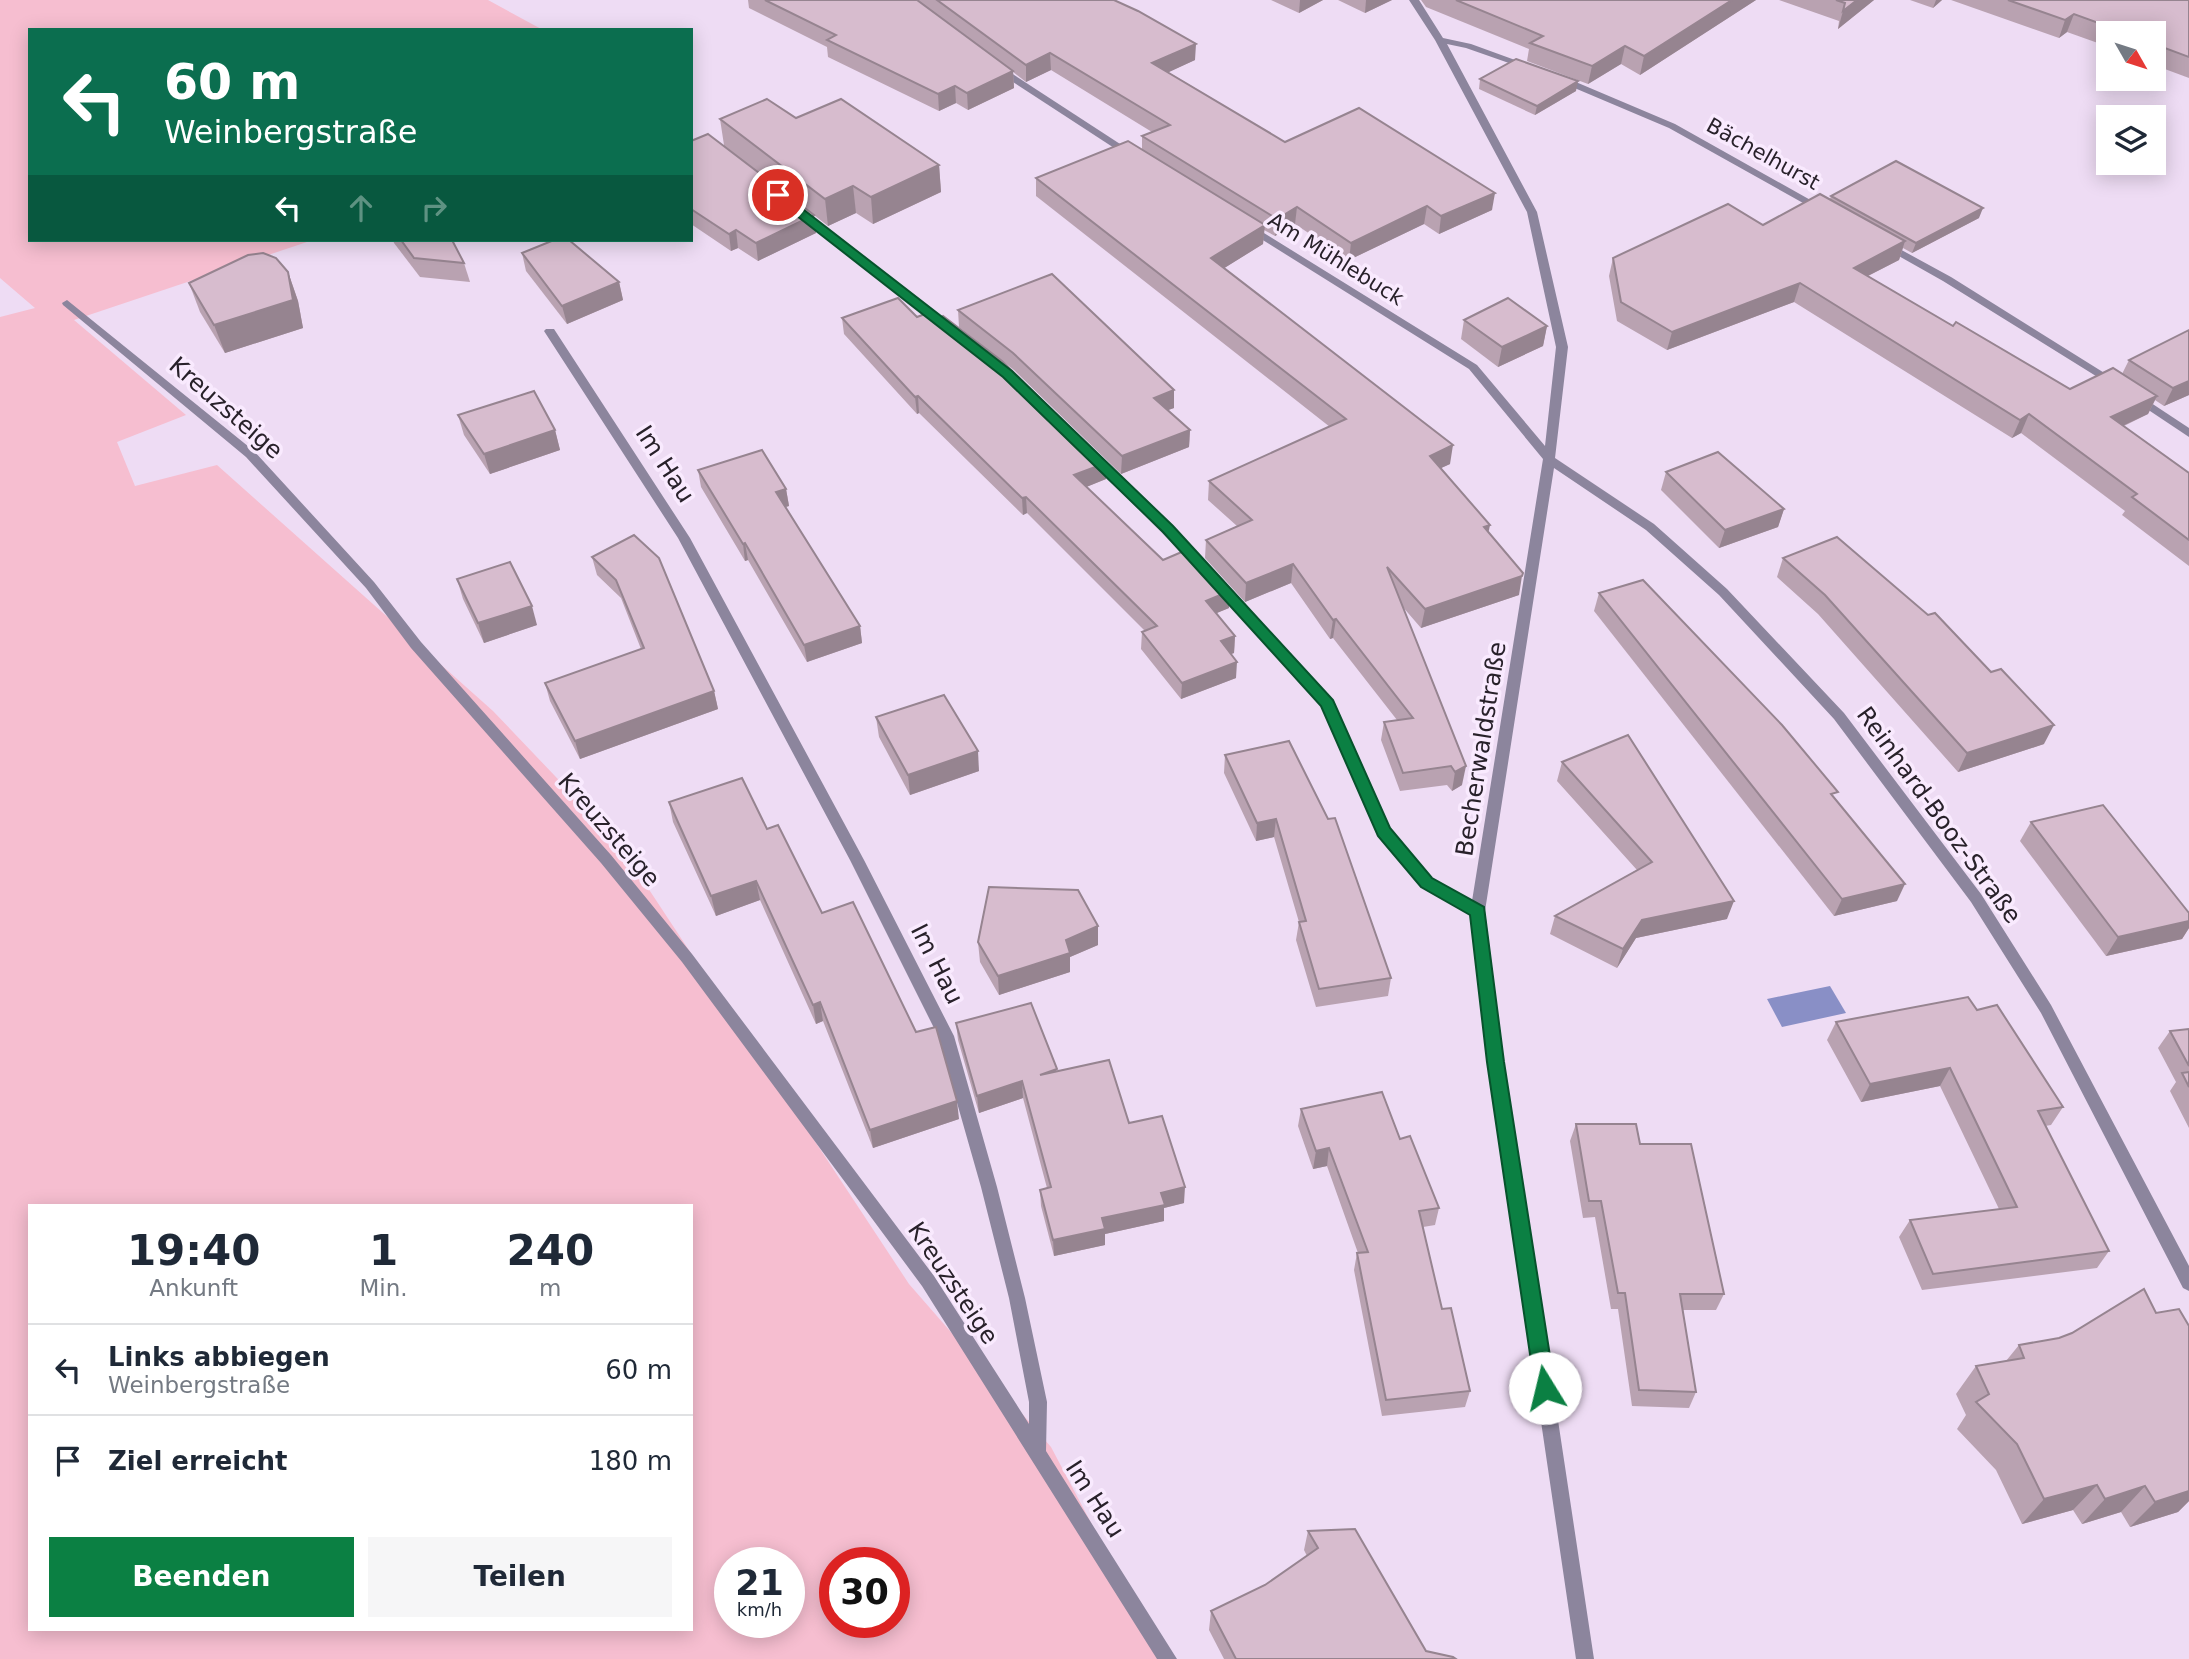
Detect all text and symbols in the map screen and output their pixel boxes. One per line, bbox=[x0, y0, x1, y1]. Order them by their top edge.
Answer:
north arrow bbox=[2096, 21, 2166, 91]
map controls bbox=[2096, 21, 2166, 175]
text: 60 m bbox=[164, 54, 300, 111]
icon: left bbox=[49, 56, 140, 147]
button: layers bbox=[2096, 105, 2166, 175]
text: Weinbergstraße bbox=[164, 113, 417, 151]
street label: Bächelhurst bbox=[1702, 113, 1824, 195]
pin bbox=[748, 165, 808, 225]
icon: arrive bbox=[759, 176, 797, 214]
icon: left bbox=[269, 189, 307, 227]
icon: ahead bbox=[342, 189, 380, 227]
icon: right bbox=[415, 189, 453, 227]
street label: Am Mühlebuck bbox=[1264, 208, 1409, 311]
street label: Kreuzsteige bbox=[164, 351, 288, 465]
street label: Im Hau bbox=[630, 420, 700, 508]
street label: Becherwaldstraße bbox=[1450, 640, 1512, 858]
street label: Reinhard-Booz-Straße bbox=[1851, 701, 2027, 929]
street label: Kreuzsteige bbox=[552, 768, 666, 892]
street label: Im Hau bbox=[905, 919, 969, 1009]
street label: Kreuzsteige bbox=[902, 1217, 1004, 1349]
text: 19:40 bbox=[127, 1226, 261, 1275]
text: 1 bbox=[369, 1226, 398, 1275]
text: 240 bbox=[506, 1226, 594, 1275]
text: Ankunft bbox=[149, 1275, 238, 1301]
text: Min. bbox=[359, 1275, 408, 1301]
text: m bbox=[539, 1275, 561, 1301]
text: Links abbiegen bbox=[108, 1342, 330, 1372]
icon: left bbox=[49, 1351, 87, 1389]
position arrow bbox=[1508, 1351, 1582, 1425]
text: 60 m bbox=[605, 1355, 672, 1385]
text: Weinbergstraße bbox=[108, 1372, 290, 1398]
icon: arrive bbox=[49, 1442, 87, 1480]
text: Ziel erreicht bbox=[108, 1446, 288, 1476]
text: 180 m bbox=[589, 1446, 672, 1476]
street label: Im Hau bbox=[1060, 1455, 1130, 1543]
button: Beenden bbox=[49, 1537, 354, 1617]
button: Teilen bbox=[368, 1537, 672, 1617]
speed limit sign: 30 bbox=[819, 1547, 910, 1638]
text: 21 bbox=[735, 1563, 784, 1603]
text: km/h bbox=[737, 1599, 782, 1620]

